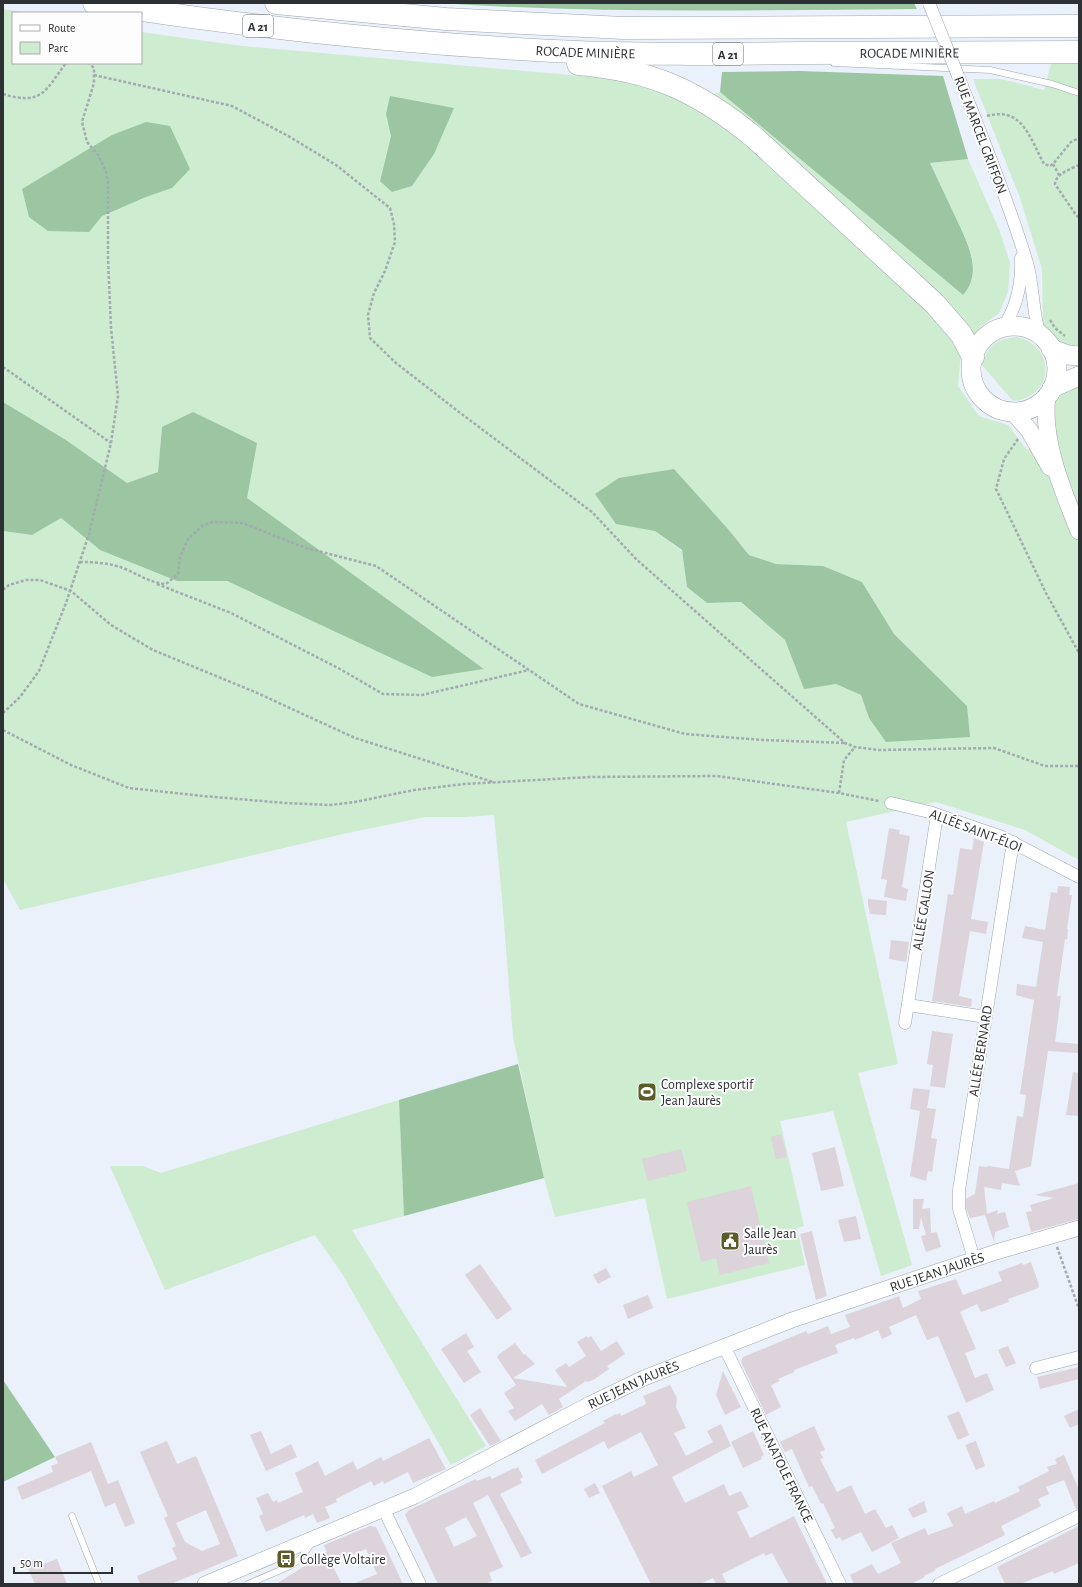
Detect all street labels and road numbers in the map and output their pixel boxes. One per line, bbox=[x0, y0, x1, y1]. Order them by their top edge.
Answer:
road number: A 21 bbox=[243, 15, 273, 37]
road number: A 21 bbox=[713, 43, 743, 65]
street label: ROCADE MINIÈRE bbox=[860, 43, 959, 61]
street label: ROCADE MINIÈRE bbox=[535, 44, 635, 61]
street label: RUE MARCEL GRIFFON bbox=[951, 75, 1009, 196]
street label: ALLÉE SAINT-ÉLOI bbox=[927, 804, 1025, 855]
street label: ALLÉE GALLON bbox=[908, 868, 937, 952]
street label: ALLÉE BERNARD bbox=[964, 1004, 995, 1098]
street label: RUE JEAN JAURÈS bbox=[888, 1250, 986, 1295]
street label: RUE JEAN JAURÈS bbox=[586, 1358, 681, 1412]
street label: RUE ANATOLE FRANCE bbox=[747, 1406, 815, 1525]

